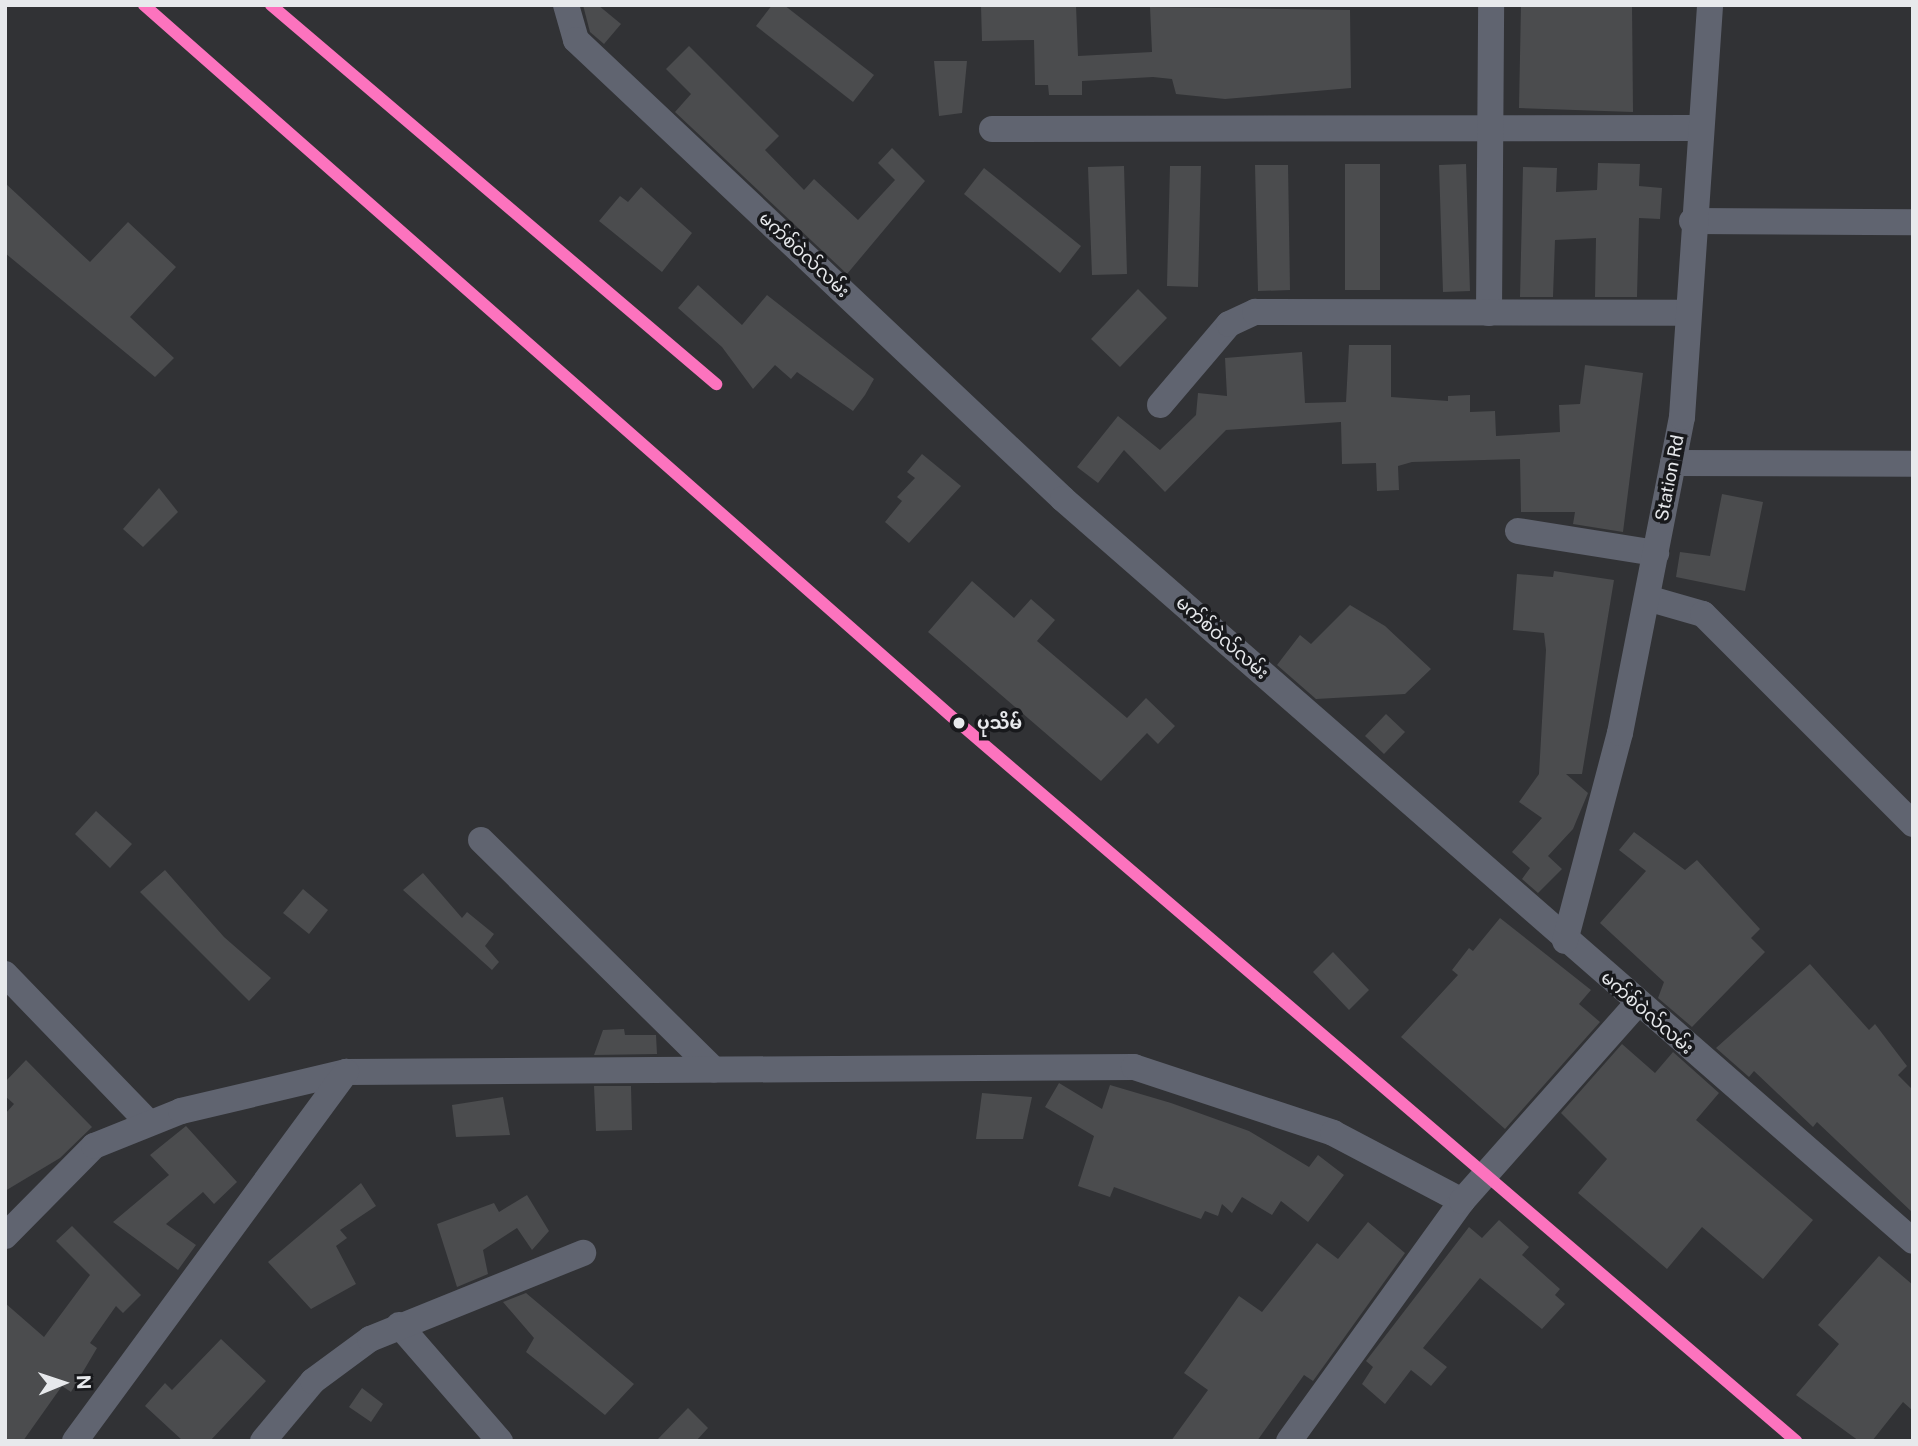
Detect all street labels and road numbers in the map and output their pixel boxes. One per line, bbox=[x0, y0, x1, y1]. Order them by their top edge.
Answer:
street label: မက်စ်ဝဲလ်လမ်း bbox=[754, 208, 854, 302]
street label: Station Rd bbox=[1651, 433, 1689, 523]
street label: မက်စ်ဝဲလ်လမ်း bbox=[1171, 592, 1273, 684]
street label: မက်စ်ဝဲလ်လမ်း bbox=[1596, 967, 1698, 1059]

